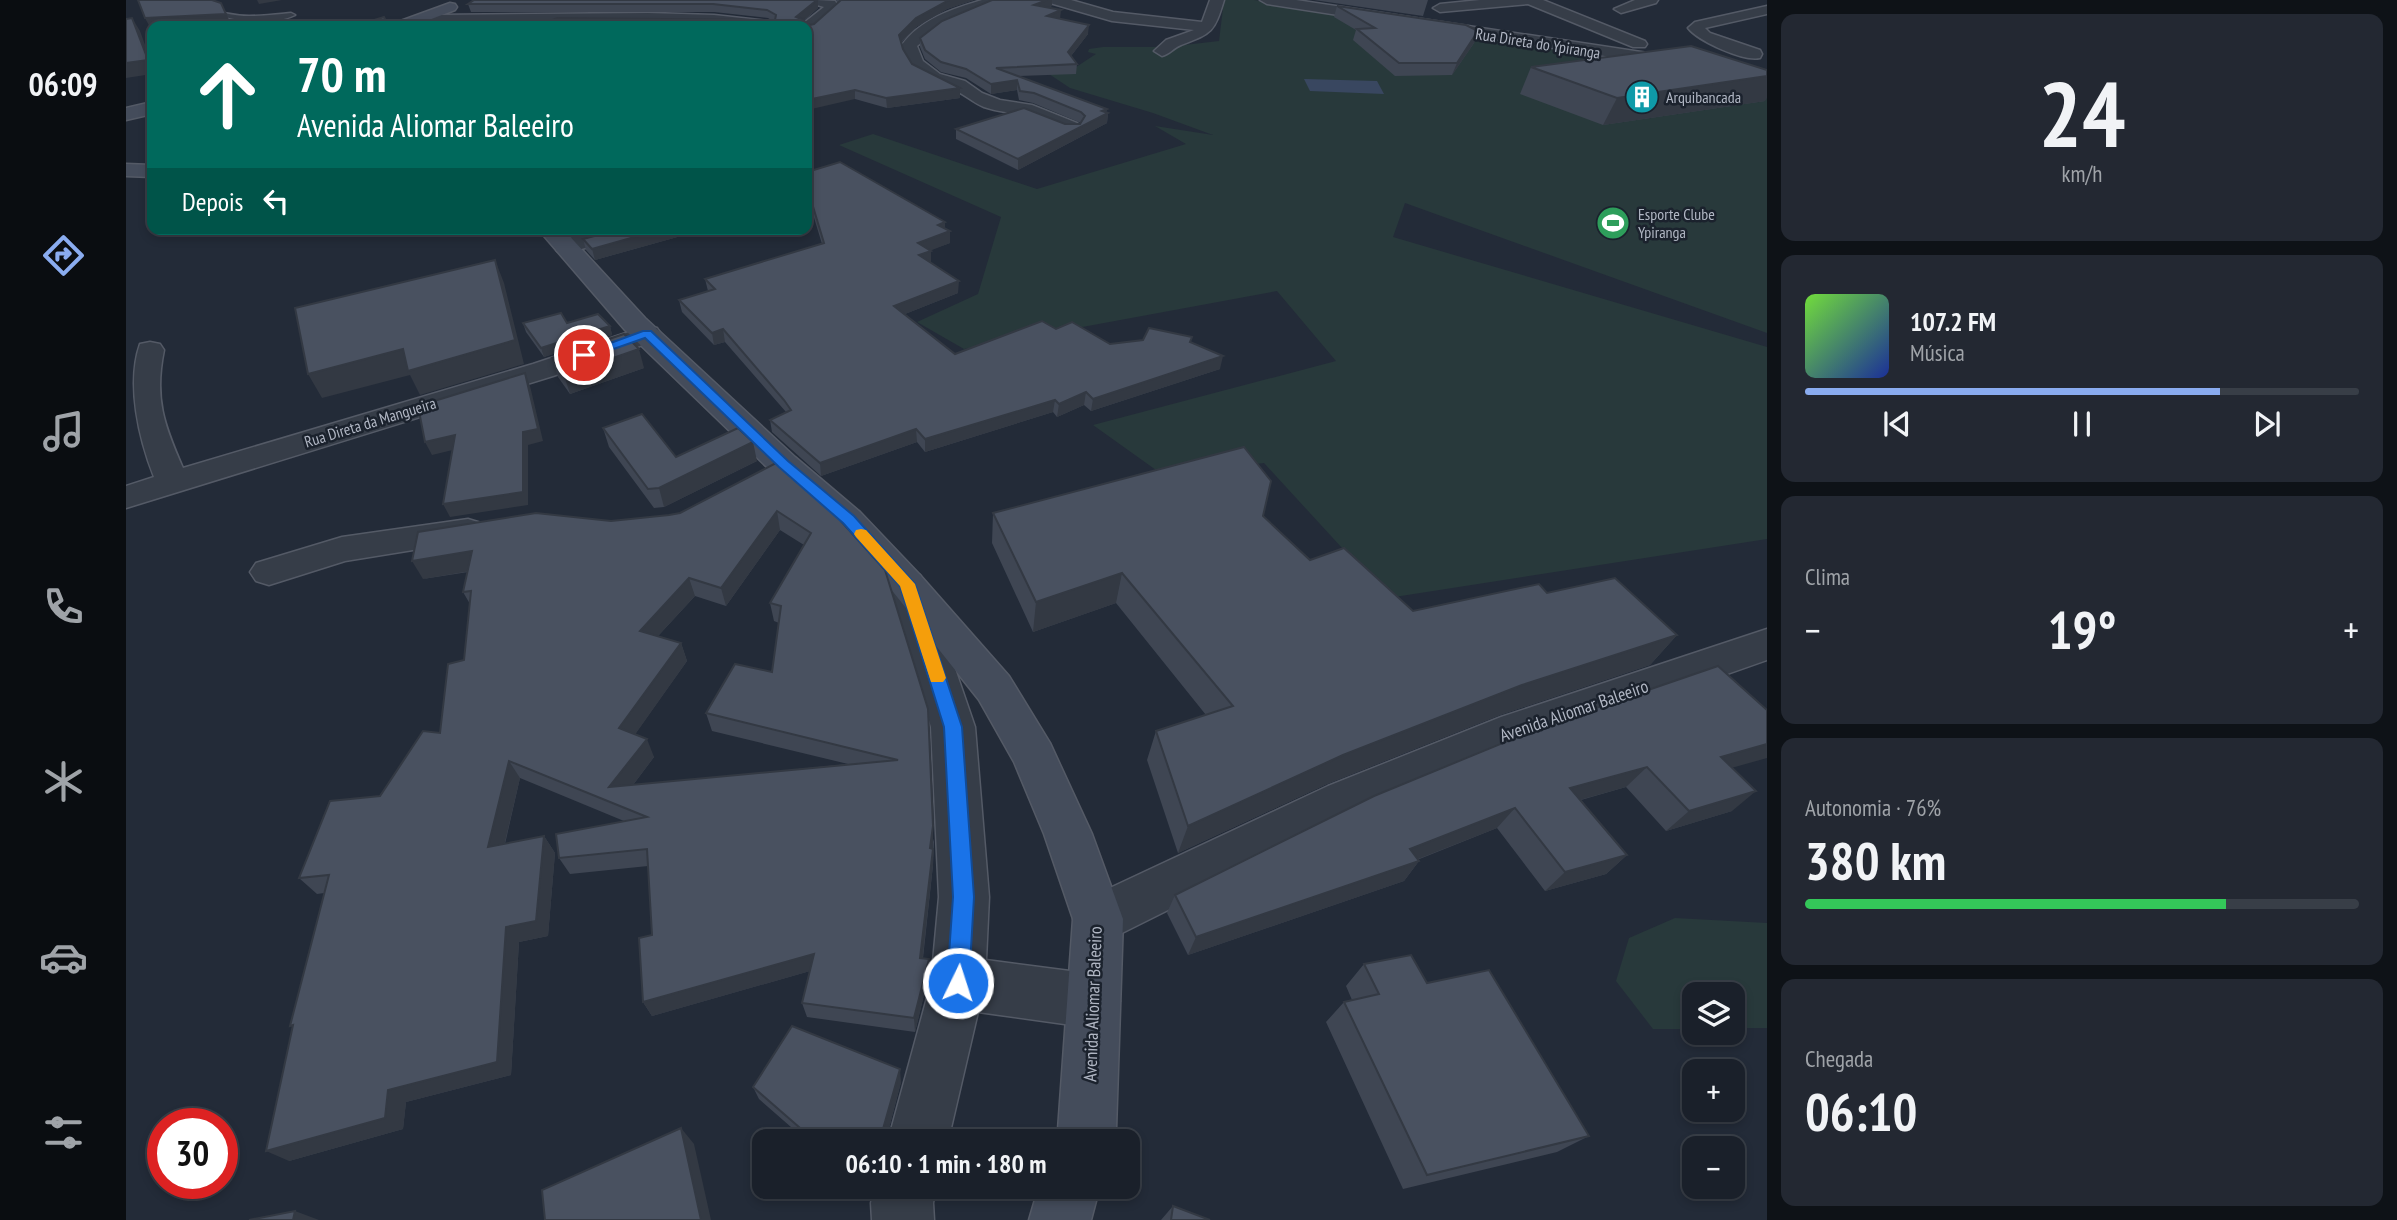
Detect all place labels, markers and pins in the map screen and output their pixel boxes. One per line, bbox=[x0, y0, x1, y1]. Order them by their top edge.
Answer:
building icon: Arquibancada bbox=[1623, 78, 1661, 116]
place label: Arquibancada bbox=[1666, 87, 1741, 107]
sports icon: Esporte Clube Ypiranga bbox=[1594, 204, 1632, 242]
place label: Esporte Clube Ypiranga bbox=[1638, 204, 1715, 242]
pin bbox=[554, 325, 614, 385]

